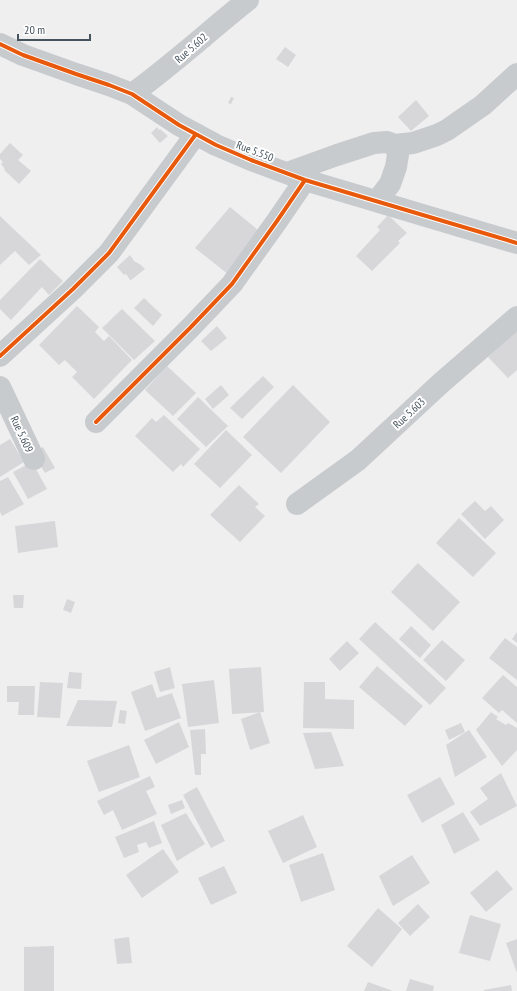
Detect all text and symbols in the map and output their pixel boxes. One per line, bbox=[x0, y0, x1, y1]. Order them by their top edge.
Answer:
scale bar bbox=[18, 16, 90, 42]
text: 20 m bbox=[24, 22, 45, 37]
street label: Rue 5.602 bbox=[172, 30, 210, 66]
street label: Rue 5.550 bbox=[234, 138, 276, 164]
street label: Rue 5.603 bbox=[390, 395, 428, 431]
street label: Rue 5.609 bbox=[7, 414, 37, 455]

